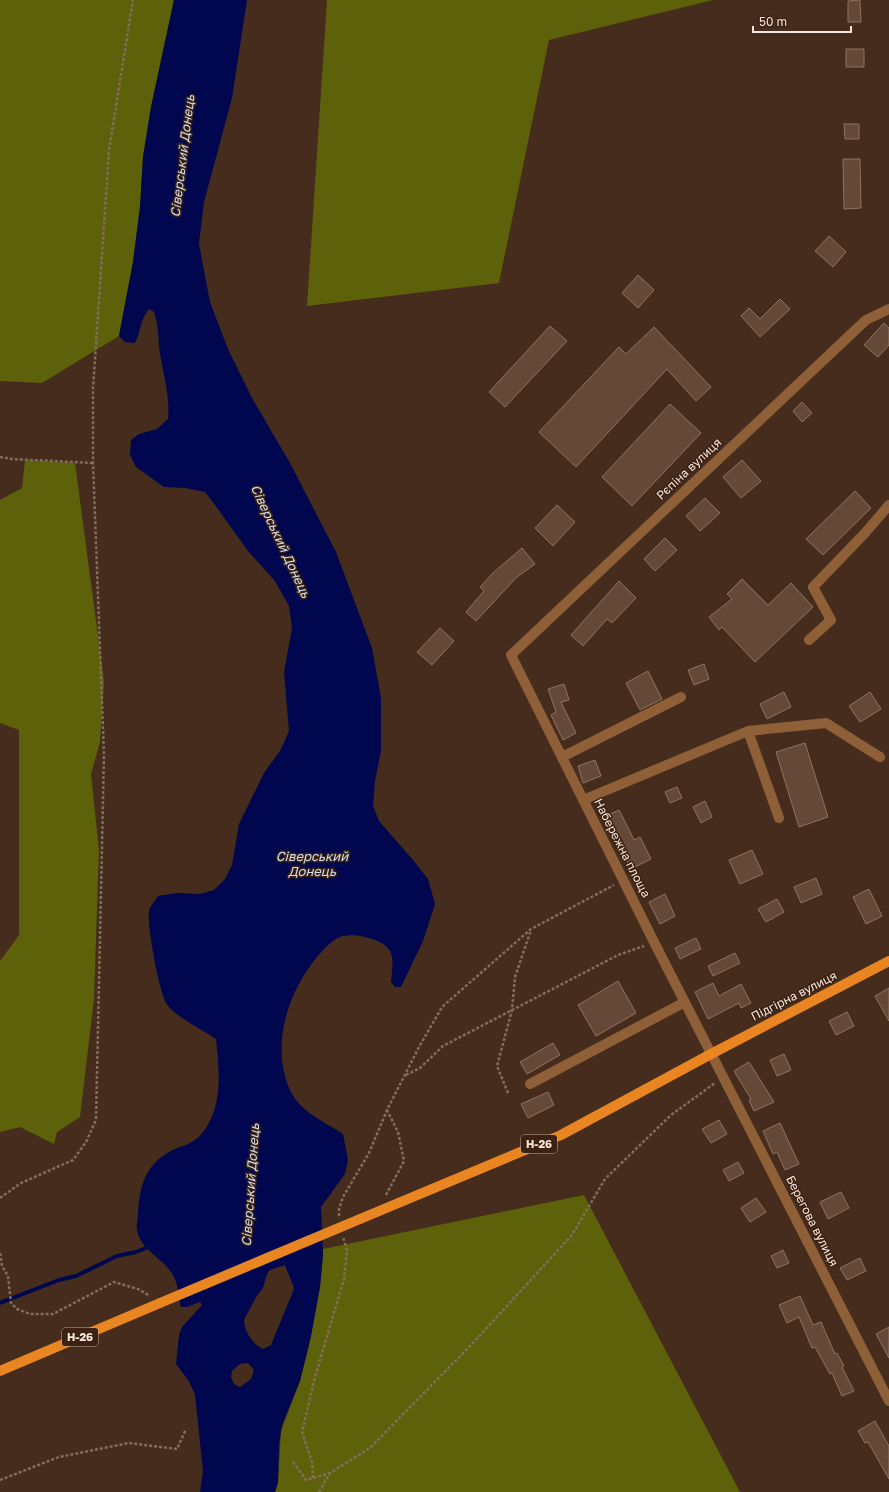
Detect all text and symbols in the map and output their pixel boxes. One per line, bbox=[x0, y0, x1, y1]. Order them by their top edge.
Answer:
scale bar bbox=[753, 8, 851, 34]
text: 50 m bbox=[759, 14, 787, 29]
water label: Сіверський Донець bbox=[167, 93, 198, 218]
street label: Рєпіна вулиця bbox=[653, 435, 724, 503]
water label: Сіверський Донець bbox=[248, 482, 315, 601]
street label: Набережна площа bbox=[591, 796, 654, 900]
water label: Сіверський Донець bbox=[276, 848, 349, 879]
street label: Підгірна вулиця bbox=[748, 967, 839, 1024]
water label: Сіверський Донець bbox=[238, 1122, 262, 1247]
road number: Н-26 bbox=[521, 1135, 557, 1153]
street label: Берегова вулиця bbox=[783, 1173, 842, 1269]
road number: Н-26 bbox=[62, 1328, 98, 1346]

